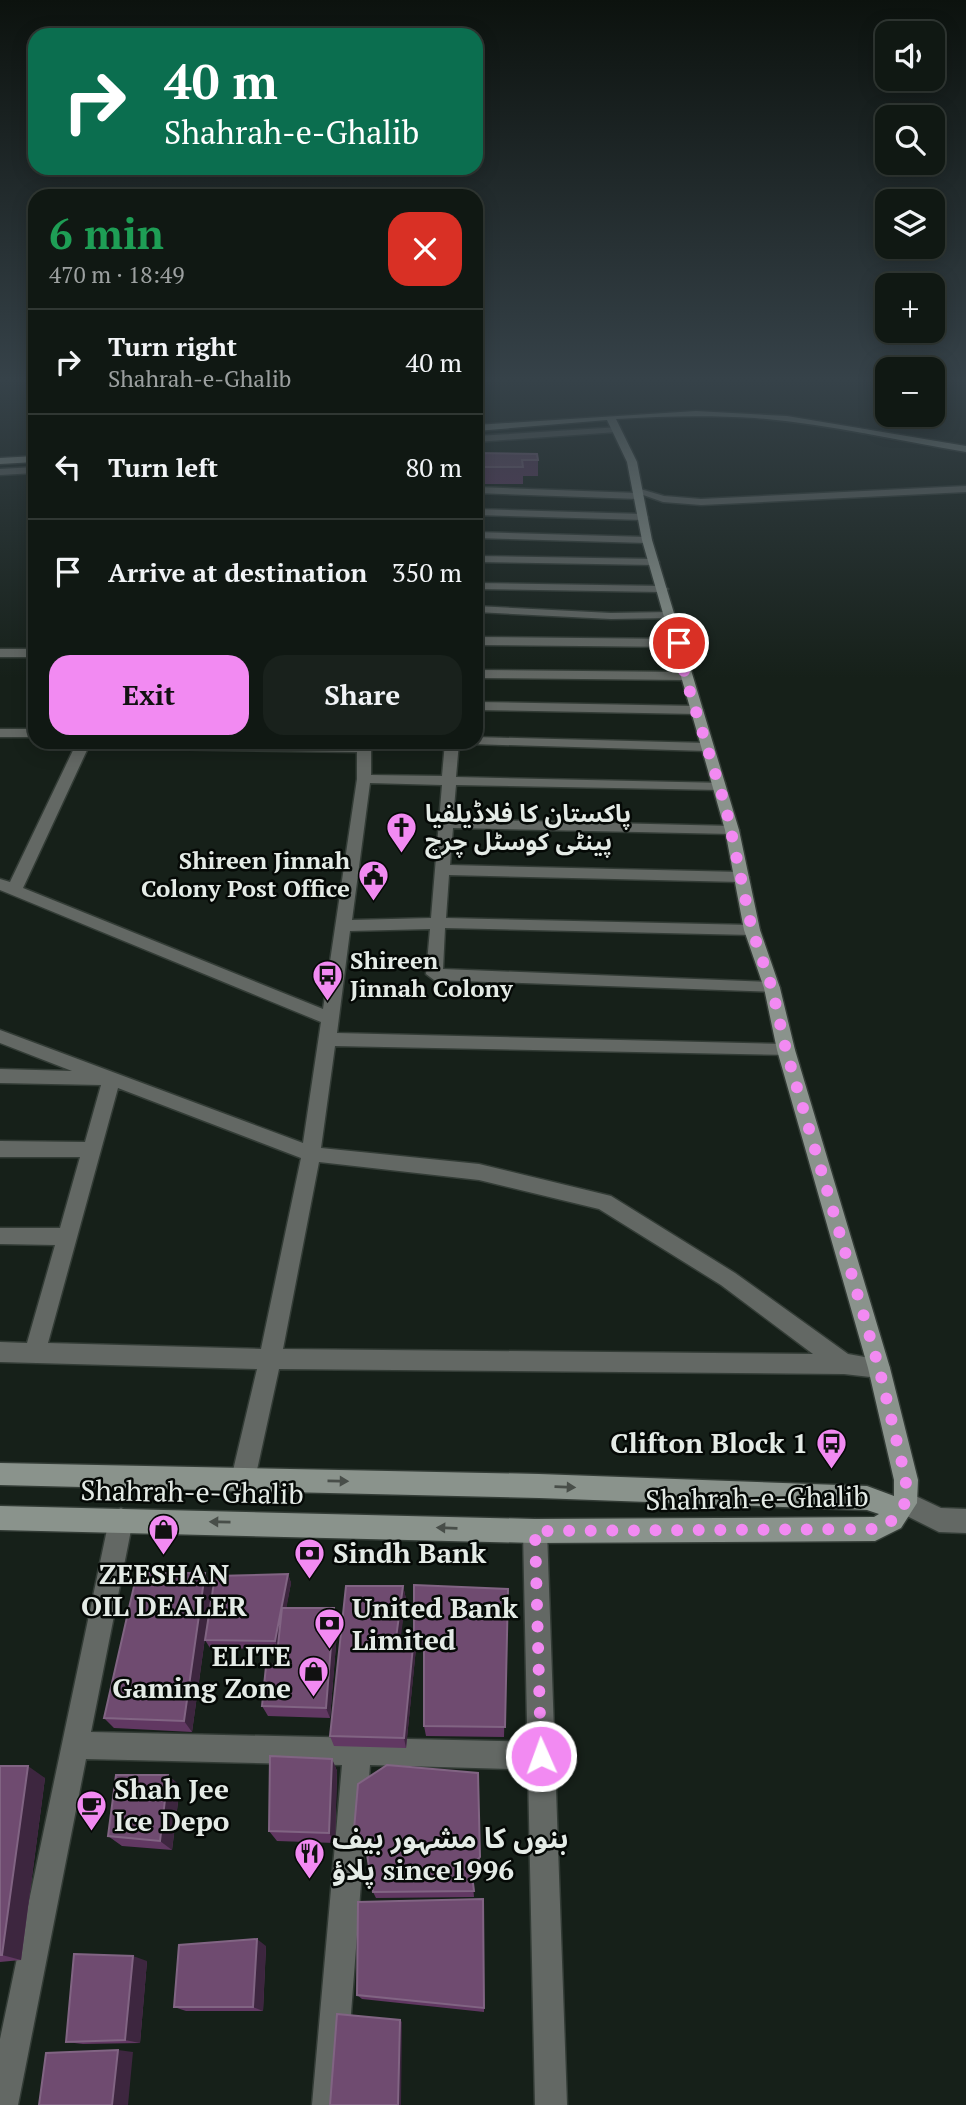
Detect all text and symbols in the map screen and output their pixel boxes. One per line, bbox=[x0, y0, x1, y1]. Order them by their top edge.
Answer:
map controls bbox=[875, 21, 945, 427]
button: sound bbox=[875, 21, 945, 91]
text: 40 m bbox=[164, 48, 278, 113]
icon: right bbox=[49, 56, 140, 147]
button: search bbox=[875, 105, 945, 175]
text: Shahrah-e-Ghalib bbox=[164, 111, 419, 153]
button: layers bbox=[875, 189, 945, 259]
text: 6 min bbox=[49, 205, 164, 261]
button: close bbox=[388, 212, 462, 286]
text: 470 m · 18:49 bbox=[49, 259, 184, 290]
button: + bbox=[875, 273, 945, 343]
text: Turn right bbox=[108, 329, 237, 363]
icon: right bbox=[49, 343, 87, 381]
text: 40 m bbox=[406, 345, 462, 379]
button: − bbox=[875, 357, 945, 427]
text: Shahrah-e-Ghalib bbox=[108, 363, 291, 394]
icon: left bbox=[49, 448, 87, 486]
text: Turn left bbox=[108, 450, 218, 484]
text: 80 m bbox=[406, 450, 462, 484]
icon: arrive bbox=[49, 553, 87, 591]
text: Arrive at destination bbox=[108, 555, 367, 589]
text: 350 m bbox=[392, 555, 462, 589]
pin bbox=[649, 613, 709, 673]
icon: arrive bbox=[660, 624, 698, 662]
button: Exit bbox=[49, 655, 249, 735]
button: Share bbox=[263, 655, 462, 735]
place label: پاکستان کا فلاڈیلفیا پینٹی کوسٹل چرچ bbox=[425, 797, 631, 859]
church icon: پاکستان کا فلاڈیلفیا پینٹی کوسٹل چرچ bbox=[385, 811, 419, 855]
place label: Shireen Jinnah Colony Post Office bbox=[141, 844, 351, 904]
public building icon: Shireen Jinnah Colony Post Office bbox=[356, 858, 390, 902]
place label: Shireen Jinnah Colony bbox=[350, 944, 514, 1004]
bus stop icon: Shireen Jinnah Colony bbox=[310, 958, 344, 1002]
place label: Clifton Block 1 bbox=[610, 1424, 808, 1461]
bus stop icon: Clifton Block 1 bbox=[814, 1426, 848, 1470]
street label: Shahrah-e-Ghalib bbox=[80, 1471, 304, 1512]
one-way arrow bbox=[327, 1476, 349, 1487]
street label: Shahrah-e-Ghalib bbox=[645, 1477, 869, 1518]
one-way arrow bbox=[554, 1481, 576, 1492]
shop icon: ZEESHAN OIL DEALER bbox=[147, 1513, 181, 1557]
one-way arrow bbox=[209, 1516, 231, 1527]
one-way arrow bbox=[436, 1522, 458, 1534]
place label: Sindh Bank bbox=[333, 1534, 487, 1571]
bank icon: Sindh Bank bbox=[293, 1536, 327, 1580]
place label: ZEESHAN OIL DEALER bbox=[81, 1555, 248, 1624]
place label: United Bank Limited bbox=[352, 1589, 519, 1658]
bank icon: United Bank Limited bbox=[312, 1607, 346, 1651]
place label: ELITE Gaming Zone bbox=[112, 1637, 291, 1706]
shop icon: ELITE Gaming Zone bbox=[297, 1655, 331, 1699]
position arrow bbox=[504, 1719, 578, 1793]
place label: Shah Jee Ice Depo bbox=[114, 1770, 229, 1839]
cafe icon: Shah Jee Ice Depo bbox=[74, 1788, 108, 1832]
place label: بنوں کا مشہور بیف پلاؤ since1996 bbox=[332, 1819, 568, 1889]
restaurant icon: بنوں کا مشہور بیف پلاؤ since1996 bbox=[292, 1837, 326, 1881]

